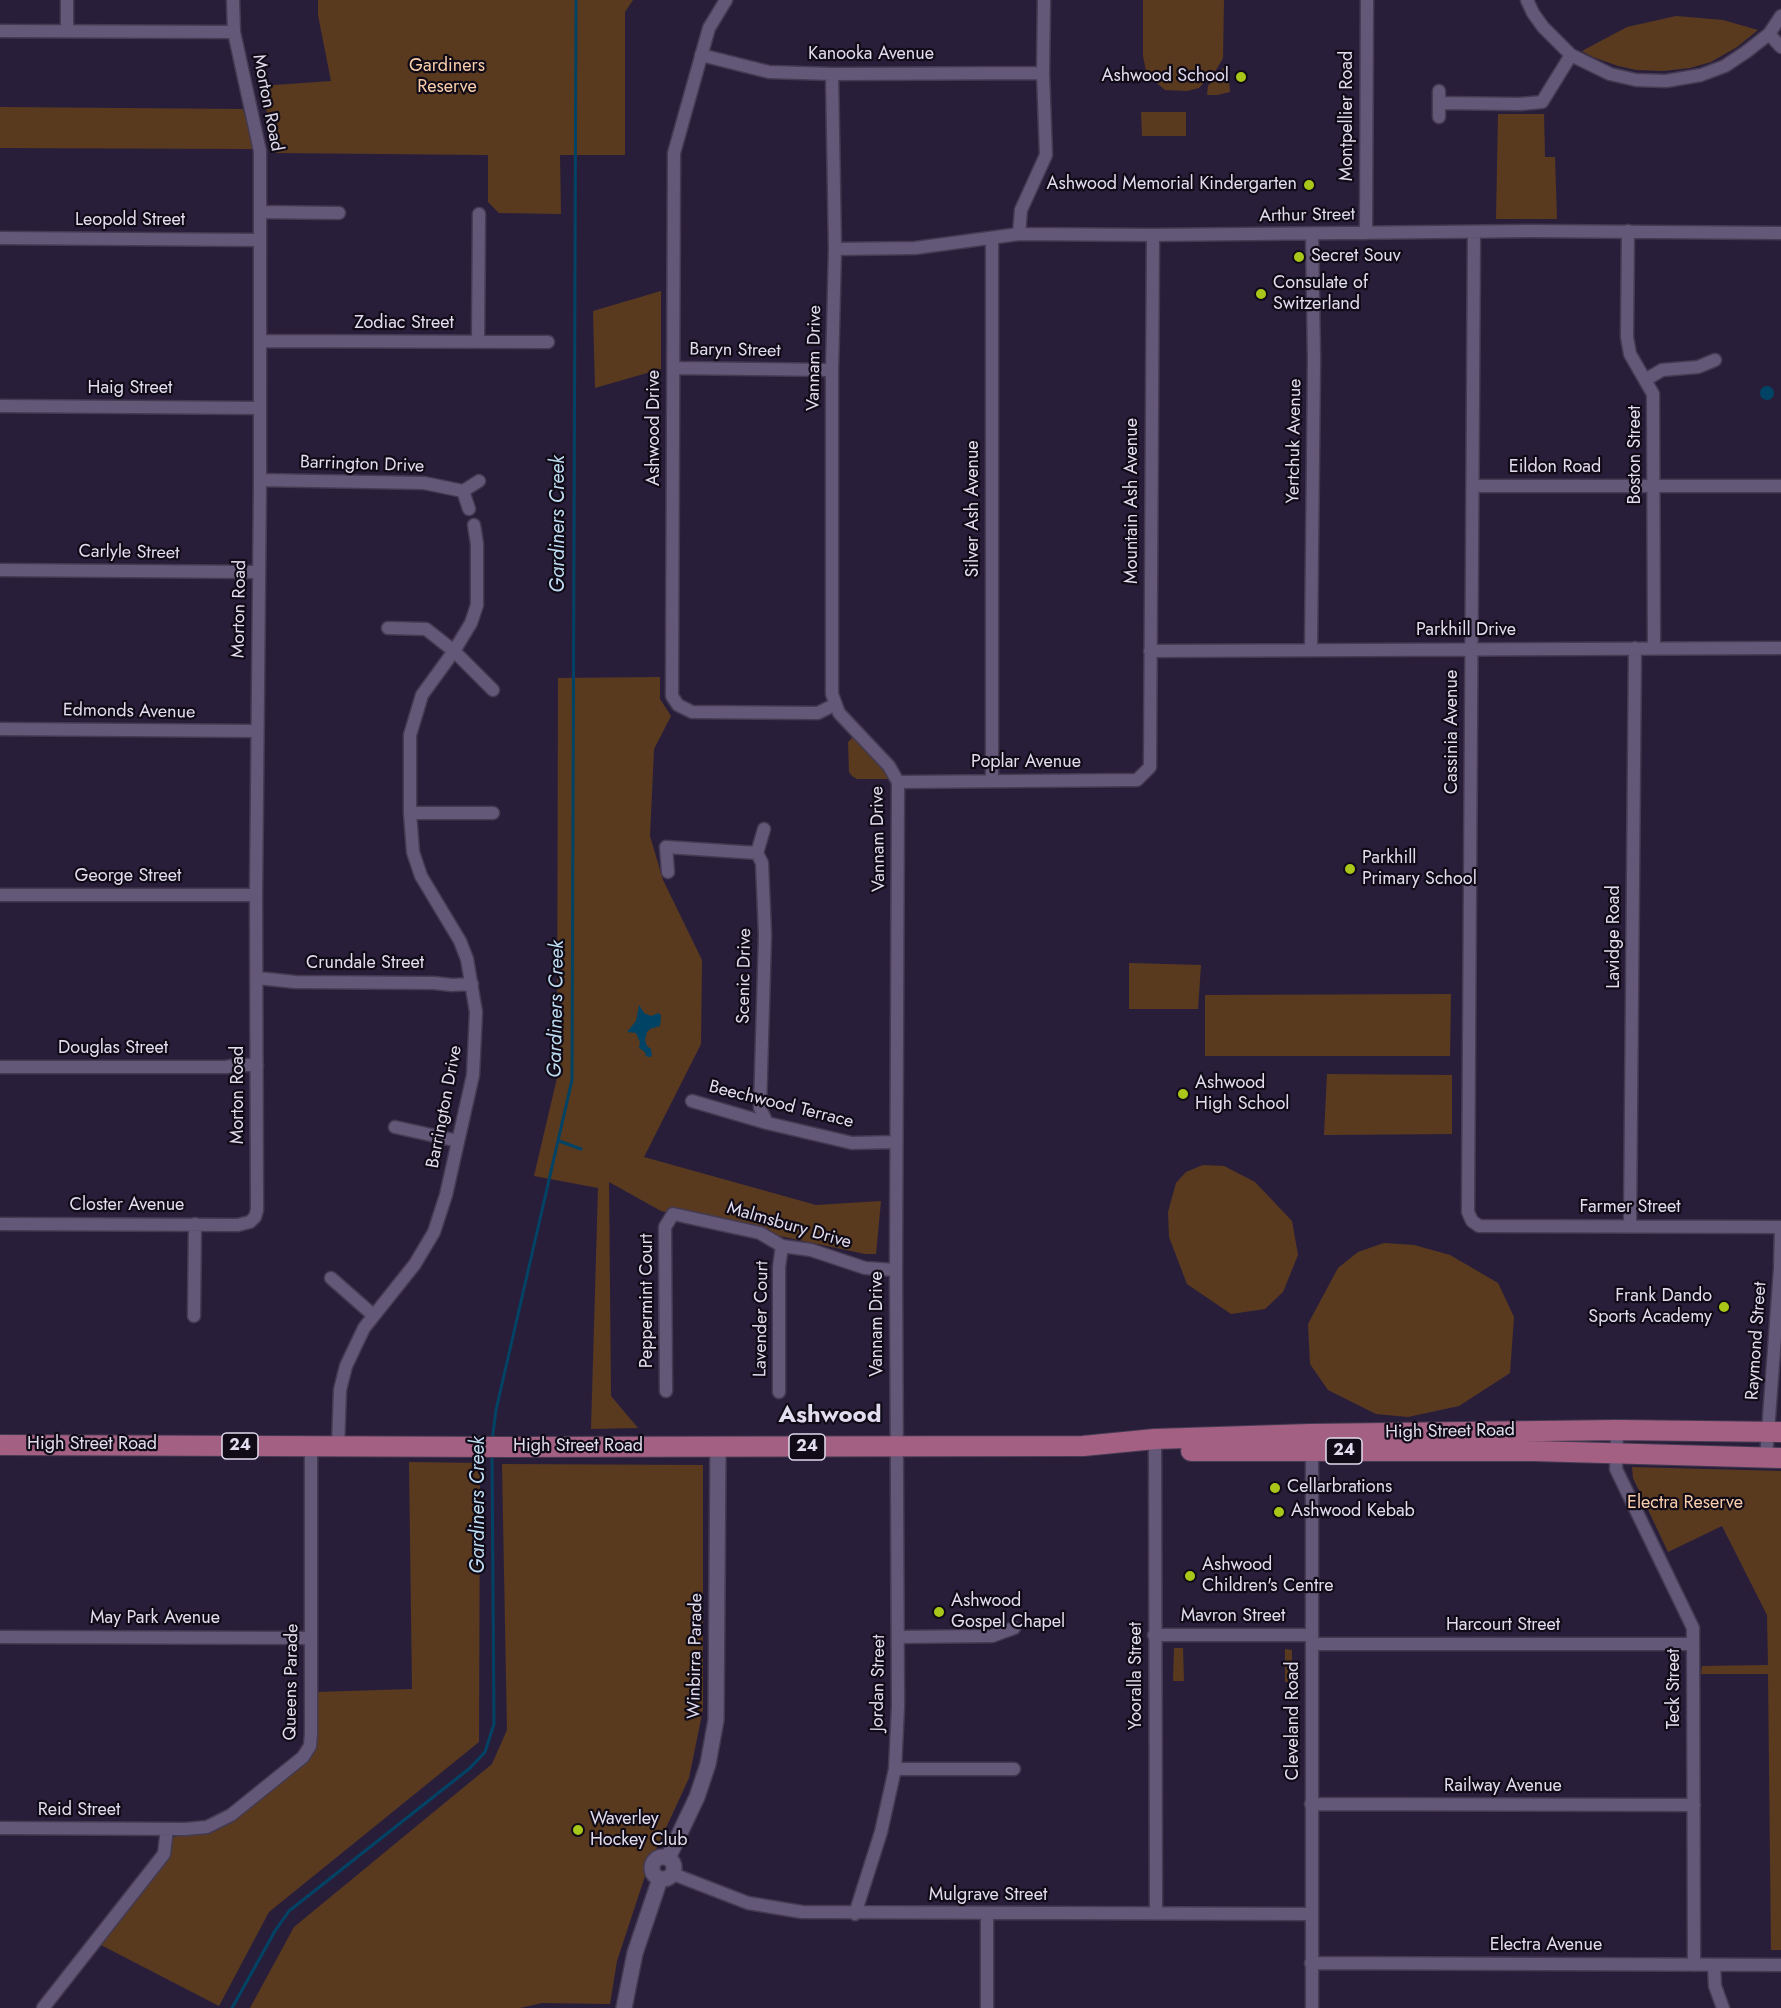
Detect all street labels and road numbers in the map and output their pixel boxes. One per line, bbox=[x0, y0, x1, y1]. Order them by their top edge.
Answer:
street label: Kanooka Avenue bbox=[808, 44, 934, 66]
street label: Montpellier Road bbox=[1337, 51, 1359, 181]
street label: Morton Road bbox=[247, 53, 287, 153]
street label: Arthur Street bbox=[1259, 204, 1355, 228]
street label: Leopold Street bbox=[75, 210, 185, 232]
street label: Vannam Drive bbox=[803, 305, 827, 411]
street label: Zodiac Street bbox=[354, 313, 454, 335]
street label: Baryn Street bbox=[689, 339, 781, 363]
street label: Ashwood Drive bbox=[644, 370, 666, 486]
street label: Haig Street bbox=[88, 378, 172, 400]
street label: Yertchuk Avenue bbox=[1283, 378, 1307, 504]
street label: Boston Street bbox=[1625, 405, 1647, 505]
street label: Mountain Ash Avenue bbox=[1122, 418, 1144, 584]
street label: Silver Ash Avenue bbox=[963, 440, 985, 578]
street label: Barrington Drive bbox=[299, 452, 425, 478]
street label: Eildon Road bbox=[1509, 457, 1601, 479]
street label: Carlyle Street bbox=[78, 541, 180, 565]
street label: Morton Road bbox=[228, 560, 252, 658]
street label: Parkhill Drive bbox=[1416, 620, 1516, 642]
street label: Cassinia Avenue bbox=[1442, 670, 1464, 794]
street label: Edmonds Avenue bbox=[63, 700, 195, 724]
street label: Poplar Avenue bbox=[971, 752, 1081, 774]
street label: Vannam Drive bbox=[867, 786, 891, 892]
street label: George Street bbox=[75, 866, 181, 888]
street label: Lavidge Road bbox=[1604, 885, 1626, 989]
street label: Scenic Drive bbox=[733, 928, 757, 1024]
street label: Crundale Street bbox=[306, 953, 424, 975]
street label: Douglas Street bbox=[58, 1038, 168, 1060]
street label: Barrington Drive bbox=[423, 1044, 467, 1170]
street label: Morton Road bbox=[228, 1046, 250, 1144]
street label: Beechwood Terrace bbox=[706, 1077, 856, 1133]
street label: Closter Avenue bbox=[70, 1195, 184, 1217]
street label: Farmer Street bbox=[1579, 1197, 1681, 1219]
street label: Malmsbury Drive bbox=[724, 1198, 854, 1254]
street label: Peppermint Court bbox=[637, 1234, 659, 1368]
street label: Lavender Court bbox=[750, 1261, 774, 1377]
street label: Vannam Drive bbox=[867, 1271, 889, 1377]
street label: Raymond Street bbox=[1742, 1281, 1772, 1401]
street label: High Street Road bbox=[1385, 1420, 1515, 1444]
road number: 24 bbox=[222, 1433, 258, 1459]
street label: High Street Road bbox=[27, 1434, 157, 1456]
road number: 24 bbox=[789, 1434, 825, 1460]
street label: High Street Road bbox=[513, 1436, 643, 1458]
road number: 24 bbox=[1326, 1438, 1362, 1464]
street label: Winbirra Parade bbox=[684, 1593, 708, 1719]
street label: Mavron Street bbox=[1181, 1606, 1285, 1628]
street label: May Park Avenue bbox=[90, 1608, 220, 1630]
street label: Harcourt Street bbox=[1446, 1615, 1560, 1637]
street label: Yooralla Street bbox=[1126, 1622, 1148, 1730]
street label: Queens Parade bbox=[280, 1623, 304, 1741]
street label: Jordan Street bbox=[867, 1634, 891, 1732]
street label: Teck Street bbox=[1664, 1649, 1686, 1729]
street label: Cleveland Road bbox=[1283, 1661, 1305, 1781]
street label: Railway Avenue bbox=[1444, 1776, 1562, 1798]
street label: Reid Street bbox=[38, 1800, 120, 1822]
street label: Mulgrave Street bbox=[929, 1885, 1047, 1907]
street label: Electra Avenue bbox=[1490, 1935, 1602, 1957]

